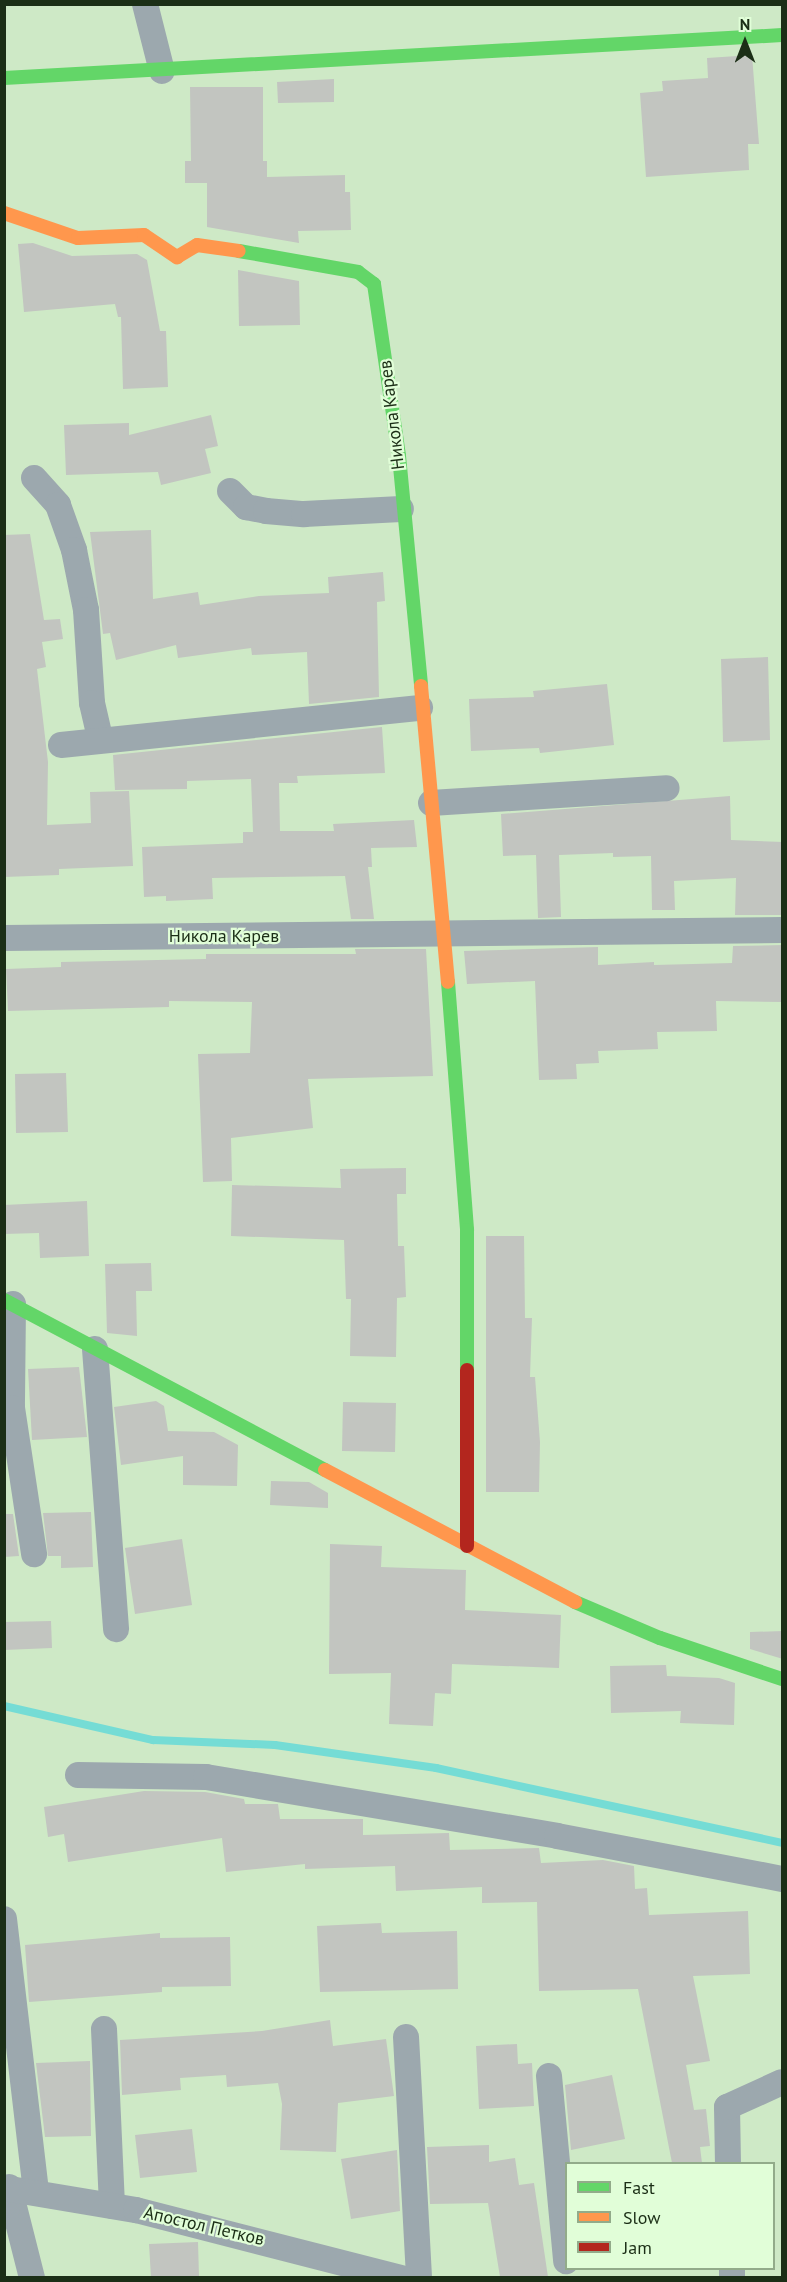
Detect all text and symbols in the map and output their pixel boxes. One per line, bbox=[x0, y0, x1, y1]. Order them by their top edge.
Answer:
north arrow bbox=[715, 12, 775, 72]
text: N bbox=[740, 14, 750, 34]
street label: Никола Карев bbox=[375, 359, 409, 471]
street label: Никола Карев bbox=[169, 925, 279, 947]
legend bbox=[565, 2162, 775, 2270]
text: Fast bbox=[623, 2176, 655, 2199]
street label: Апостол Петков bbox=[142, 2202, 266, 2250]
text: Slow bbox=[623, 2206, 661, 2229]
text: Jam bbox=[623, 2236, 652, 2259]

